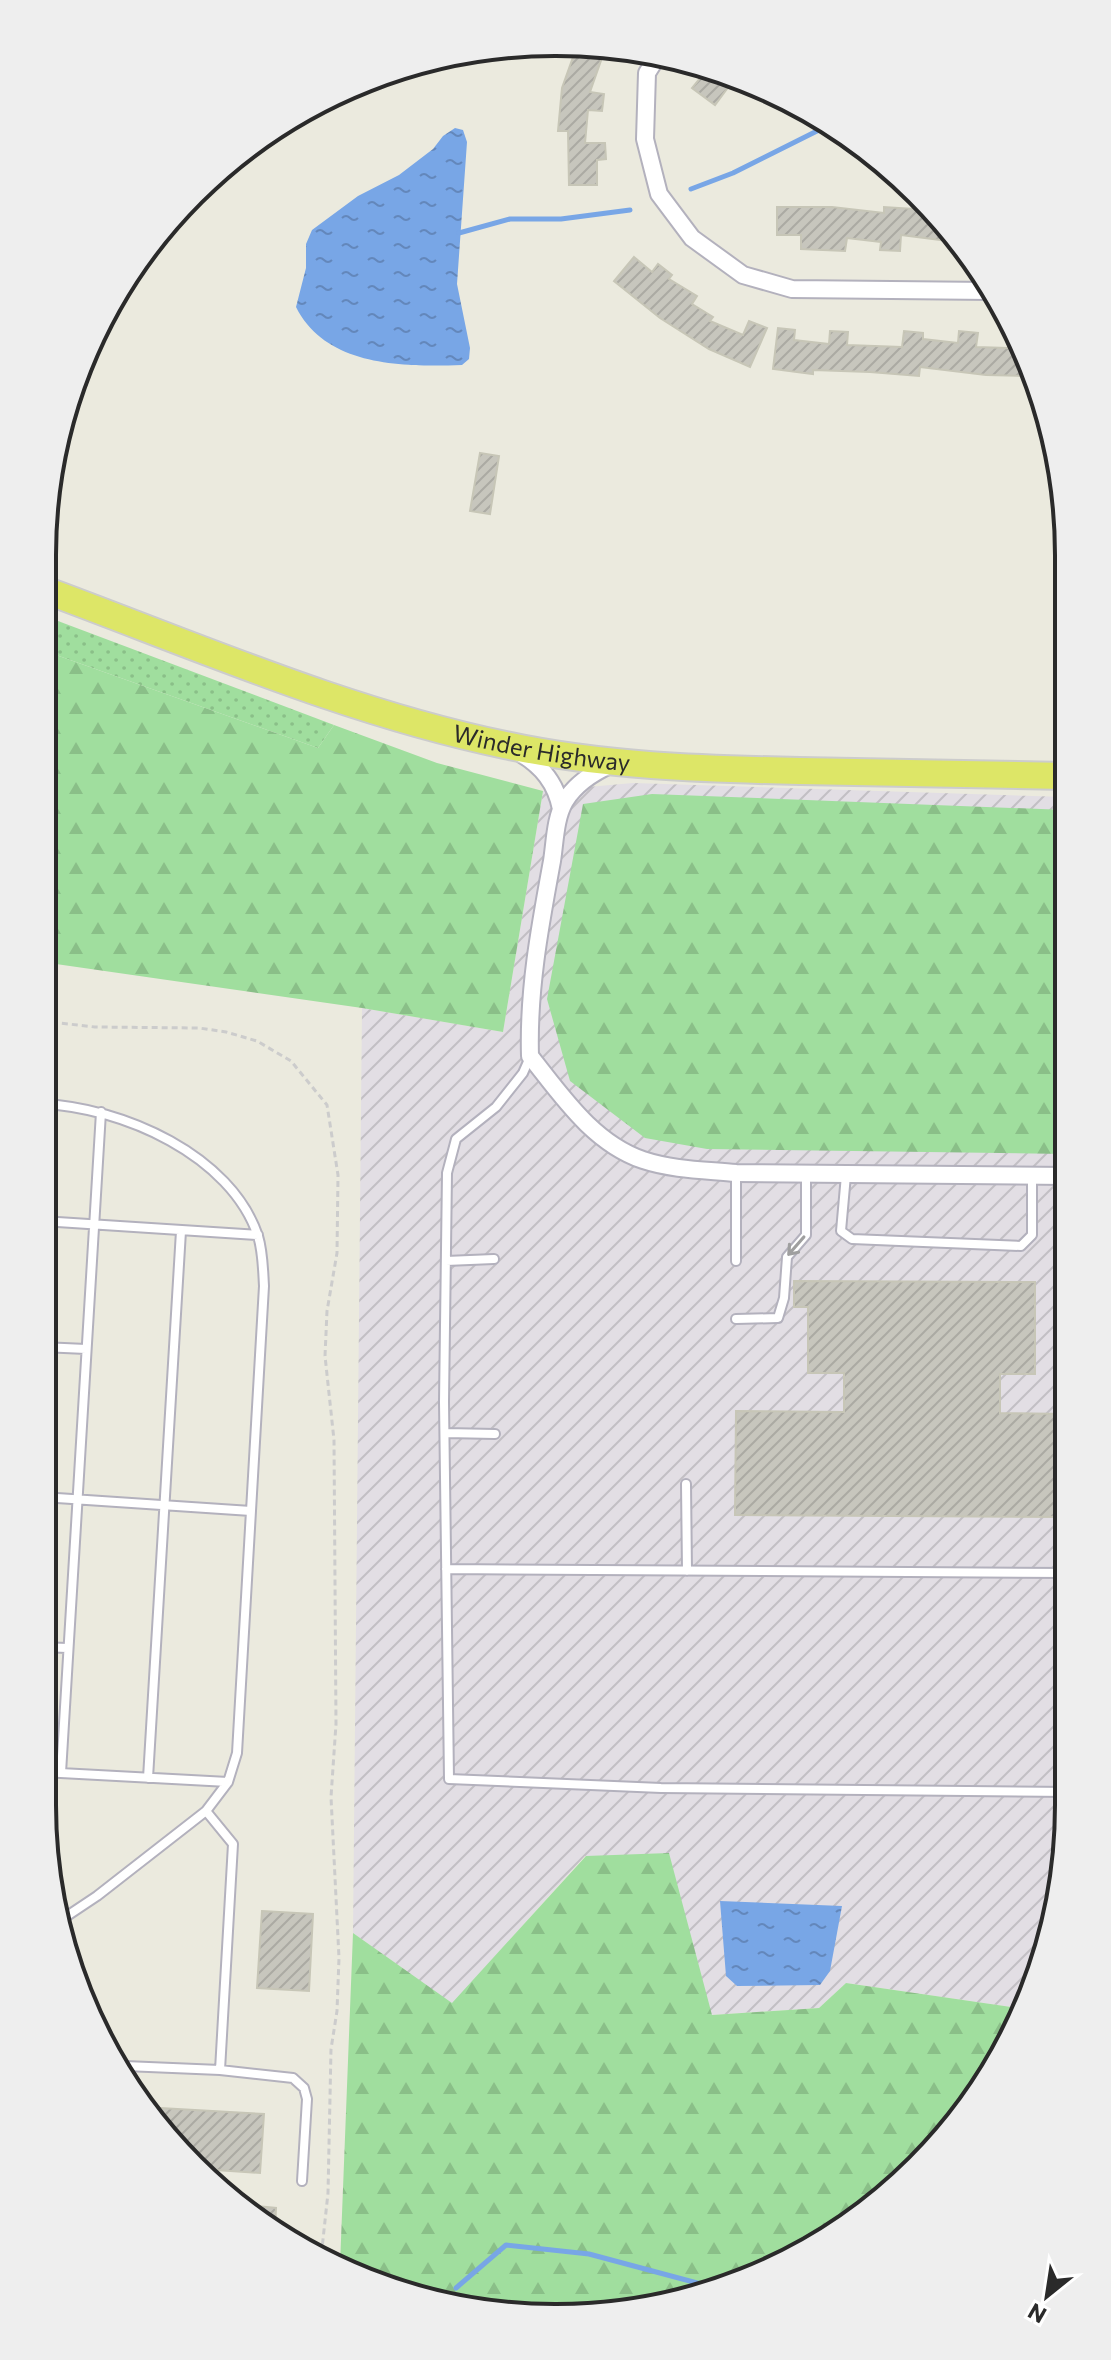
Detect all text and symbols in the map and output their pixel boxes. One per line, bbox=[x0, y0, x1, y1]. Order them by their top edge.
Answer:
street label: Winder Highway bbox=[450, 718, 632, 776]
one-way arrow bbox=[788, 1236, 806, 1256]
north arrow bbox=[1007, 2256, 1087, 2336]
text: N bbox=[1023, 2298, 1051, 2330]

